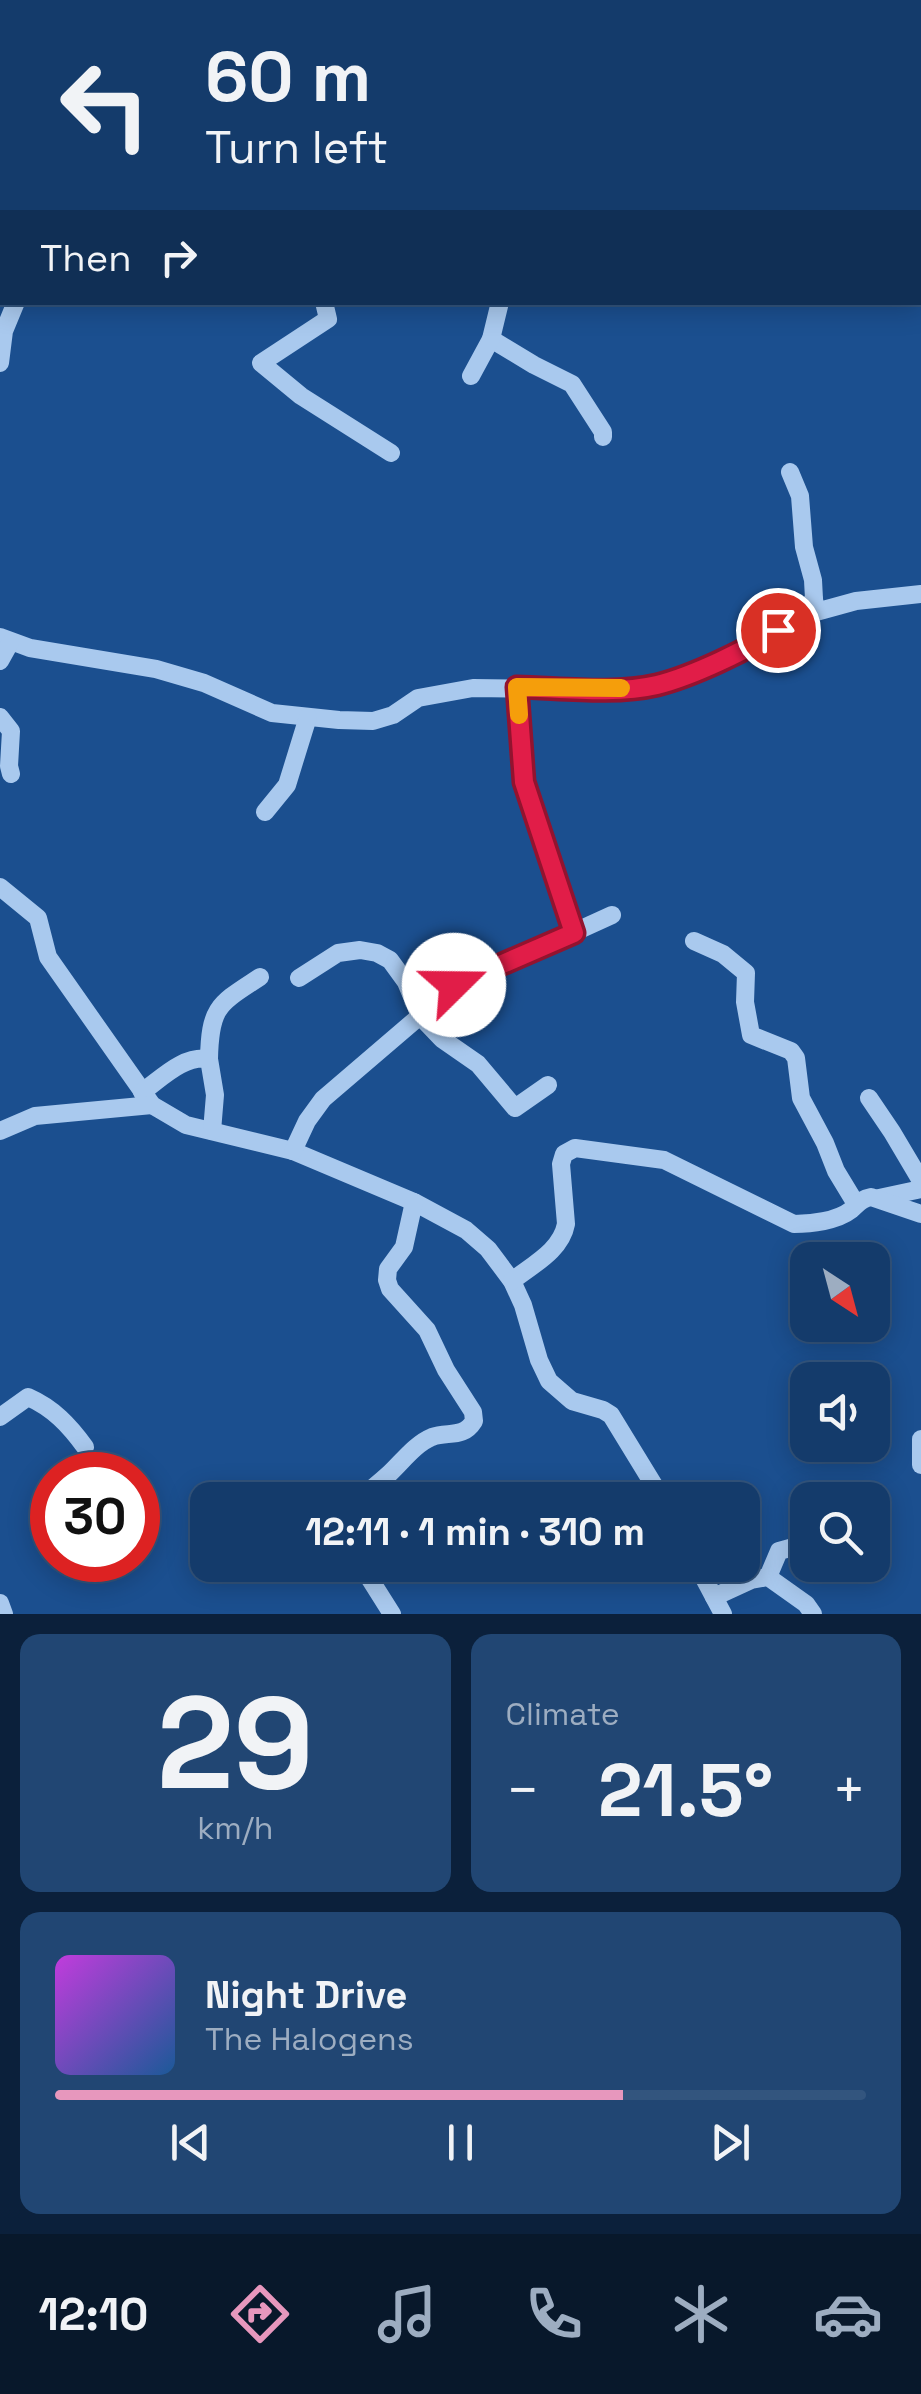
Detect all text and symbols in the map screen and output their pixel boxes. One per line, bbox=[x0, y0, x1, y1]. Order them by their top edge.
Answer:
text: 60 m bbox=[205, 32, 371, 121]
icon: left bbox=[40, 40, 170, 170]
text: Turn left bbox=[205, 119, 388, 176]
icon: right bbox=[151, 230, 206, 285]
text: Then bbox=[40, 234, 131, 282]
pin bbox=[736, 588, 821, 673]
icon: arrive bbox=[751, 603, 806, 658]
position arrow bbox=[402, 933, 506, 1037]
north arrow bbox=[790, 1242, 890, 1342]
map controls bbox=[790, 1242, 890, 1582]
button: sound bbox=[790, 1362, 890, 1462]
speed limit sign: 30 bbox=[30, 1452, 160, 1582]
button: search bbox=[790, 1482, 890, 1582]
text: 12:11 · 1 min · 310 m bbox=[305, 1508, 645, 1556]
text: 29 bbox=[157, 1660, 314, 1826]
text: Climate bbox=[506, 1694, 620, 1734]
text: 21.5° bbox=[598, 1742, 773, 1838]
text: − bbox=[506, 1755, 540, 1825]
text: + bbox=[832, 1755, 866, 1825]
text: km/h bbox=[197, 1808, 273, 1848]
text: Night Drive bbox=[205, 1971, 407, 2019]
text: The Halogens bbox=[205, 2019, 414, 2059]
icon: previous bbox=[163, 2115, 218, 2170]
icon: pause bbox=[433, 2115, 488, 2170]
icon: next bbox=[703, 2115, 758, 2170]
icon: directions bbox=[225, 2279, 295, 2349]
icon: music bbox=[372, 2279, 442, 2349]
icon: phone bbox=[519, 2279, 589, 2349]
icon: climate bbox=[666, 2279, 736, 2349]
icon: car bbox=[813, 2279, 883, 2349]
text: 12:10 bbox=[38, 2286, 148, 2343]

